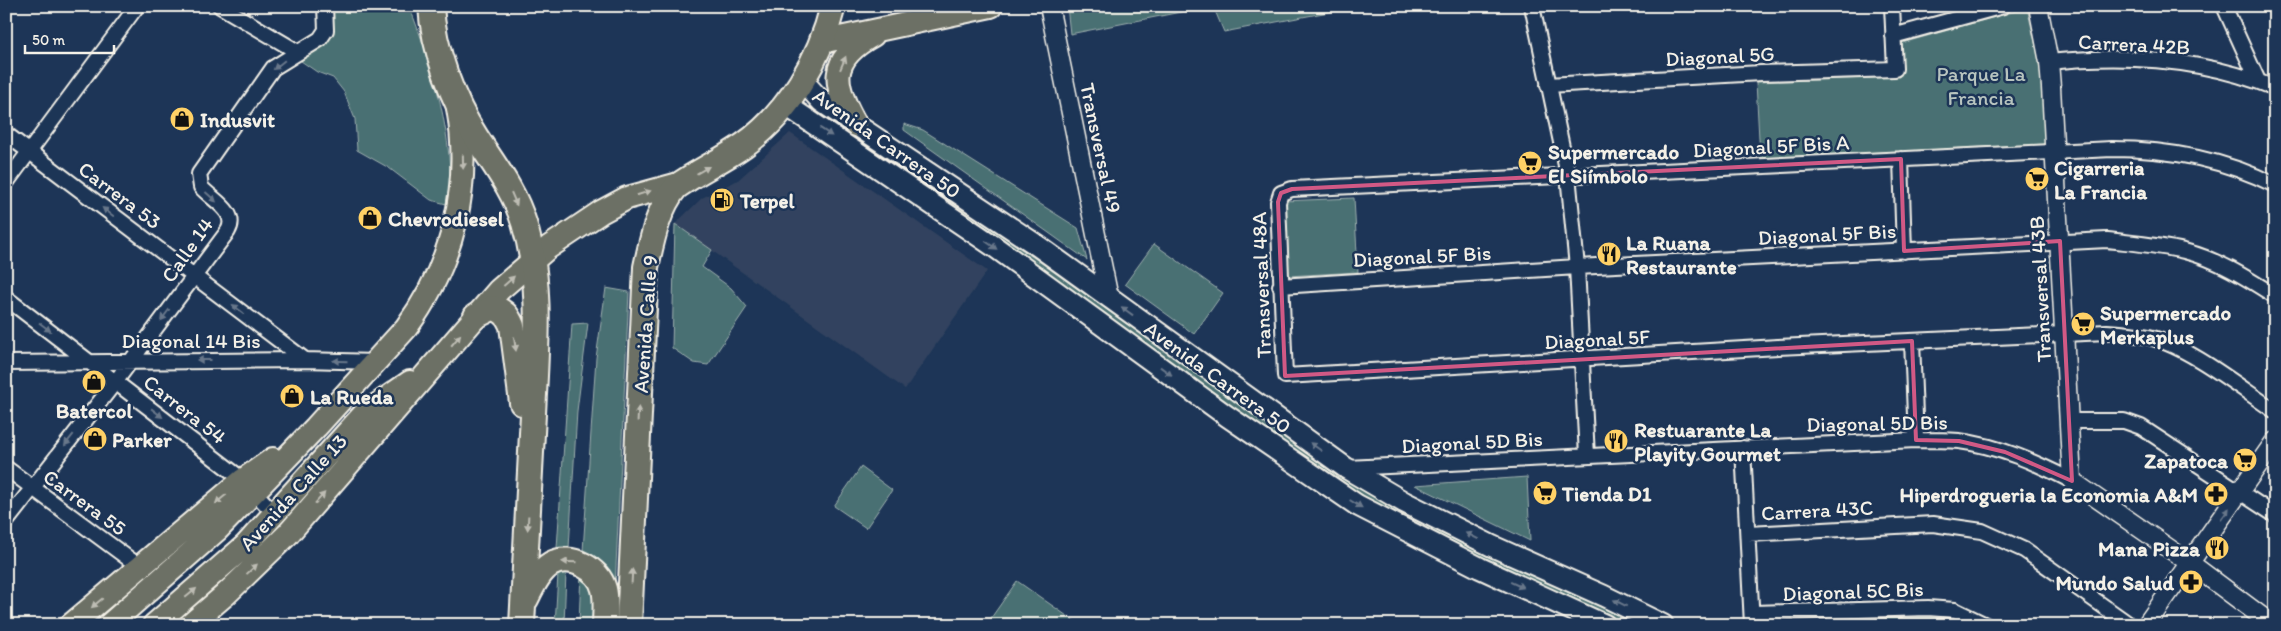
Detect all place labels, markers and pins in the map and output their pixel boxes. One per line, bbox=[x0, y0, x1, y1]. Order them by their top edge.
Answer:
shop icon: Indusvit bbox=[169, 106, 195, 132]
place label: Indusvit bbox=[200, 107, 275, 132]
place label: Supermercado El Siímbolo bbox=[1548, 139, 1679, 188]
supermarket icon: Supermercado El Siímbolo bbox=[1517, 150, 1543, 176]
place label: Cigarreria La Francia bbox=[2054, 155, 2148, 204]
supermarket icon: Cigarreria La Francia bbox=[2024, 166, 2050, 192]
fuel station icon: Terpel bbox=[709, 187, 735, 213]
place label: Terpel bbox=[739, 188, 795, 214]
shop icon: Chevrodiesel bbox=[357, 205, 383, 231]
place label: Chevrodiesel bbox=[388, 206, 505, 231]
place label: La Ruana Restaurante bbox=[1626, 230, 1737, 279]
restaurant icon: La Ruana Restaurante bbox=[1596, 241, 1622, 267]
place label: Supermercado Merkaplus bbox=[2100, 300, 2231, 350]
supermarket icon: Supermercado Merkaplus bbox=[2070, 311, 2096, 337]
shop icon: Batercol bbox=[81, 369, 107, 395]
shop icon: La Rueda bbox=[279, 383, 305, 409]
place label: La Rueda bbox=[310, 384, 394, 409]
place label: Batercol bbox=[56, 398, 133, 423]
place label: Restuarante La Playity Gourmet bbox=[1634, 417, 1781, 467]
shop icon: Parker bbox=[82, 426, 108, 452]
place label: Parker bbox=[112, 427, 172, 452]
restaurant icon: Restuarante La Playity Gourmet bbox=[1603, 428, 1629, 454]
supermarket icon: Zapatoca bbox=[2232, 447, 2258, 473]
place label: Zapatoca bbox=[2144, 448, 2229, 474]
supermarket icon: Tienda D1 bbox=[1532, 480, 1558, 506]
place label: Tienda D1 bbox=[1561, 481, 1652, 506]
pharmacy icon: Hiperdrogueria la Economia A&M bbox=[2203, 481, 2229, 507]
place label: Hiperdrogueria la Economia A&M bbox=[1899, 482, 2198, 508]
restaurant icon: Mana Pizza bbox=[2204, 535, 2230, 561]
place label: Mana Pizza bbox=[2098, 536, 2201, 561]
pharmacy icon: Mundo Salud bbox=[2178, 569, 2204, 595]
place label: Mundo Salud bbox=[2056, 570, 2174, 595]

